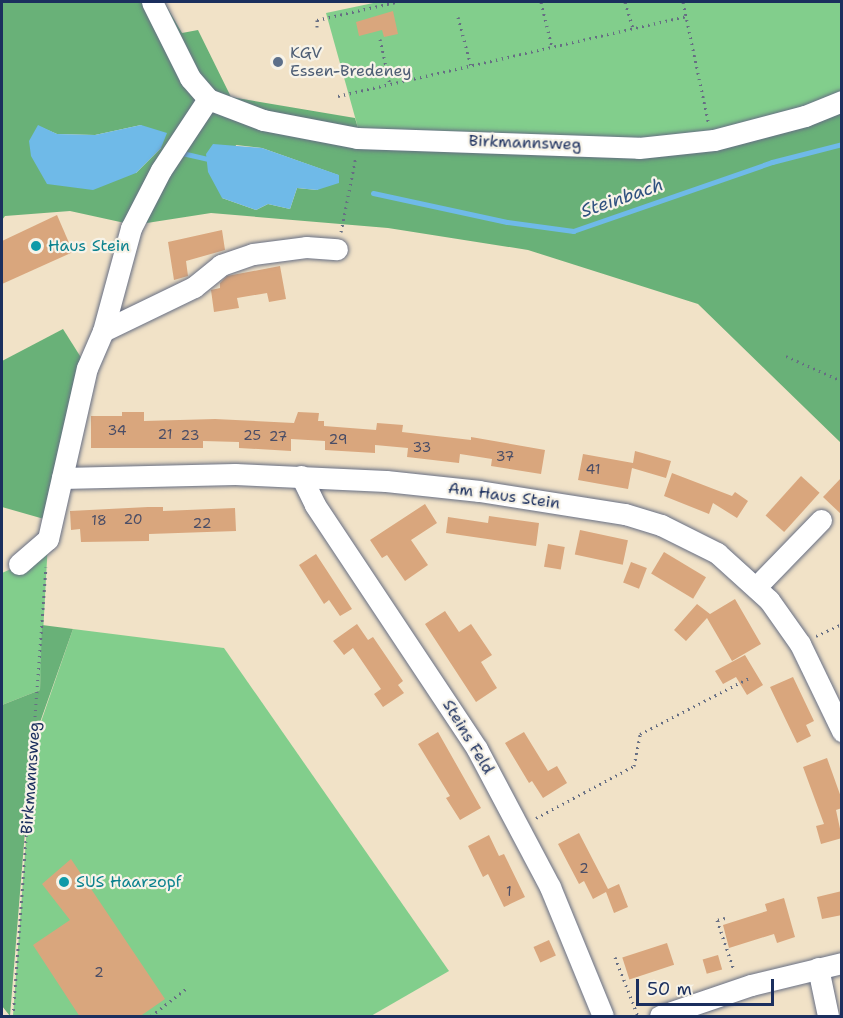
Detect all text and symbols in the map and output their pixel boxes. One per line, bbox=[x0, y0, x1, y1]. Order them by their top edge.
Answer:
place label: KGV Essen-Bredeney bbox=[290, 43, 412, 81]
marker: KGV Essen-Bredeney bbox=[271, 55, 285, 69]
street label: Birkmannsweg bbox=[468, 131, 582, 155]
water label: Steinbach bbox=[578, 174, 666, 222]
place label: Haus Stein bbox=[48, 236, 130, 256]
marker: Haus Stein bbox=[29, 239, 43, 253]
house number: 34 bbox=[107, 422, 127, 438]
house number: 21 bbox=[158, 426, 172, 442]
house number: 23 bbox=[181, 427, 199, 443]
house number: 25 bbox=[243, 427, 261, 443]
house number: 27 bbox=[269, 428, 287, 444]
house number: 29 bbox=[329, 431, 347, 447]
house number: 33 bbox=[413, 439, 431, 455]
house number: 37 bbox=[496, 448, 514, 464]
house number: 41 bbox=[586, 461, 600, 477]
street label: Am Haus Stein bbox=[447, 479, 561, 513]
house number: 20 bbox=[123, 511, 143, 527]
house number: 18 bbox=[91, 512, 107, 528]
house number: 22 bbox=[193, 515, 211, 531]
street label: Steins Feld bbox=[438, 696, 498, 778]
street label: Birkmannsweg bbox=[17, 721, 45, 835]
house number: 2 bbox=[579, 860, 589, 876]
place label: SUS Haarzopf bbox=[76, 872, 182, 892]
marker: SUS Haarzopf bbox=[57, 875, 71, 889]
house number: 1 bbox=[506, 883, 512, 899]
house number: 2 bbox=[94, 964, 104, 980]
scale bar bbox=[639, 967, 777, 1005]
text: 50 m bbox=[647, 977, 692, 1001]

